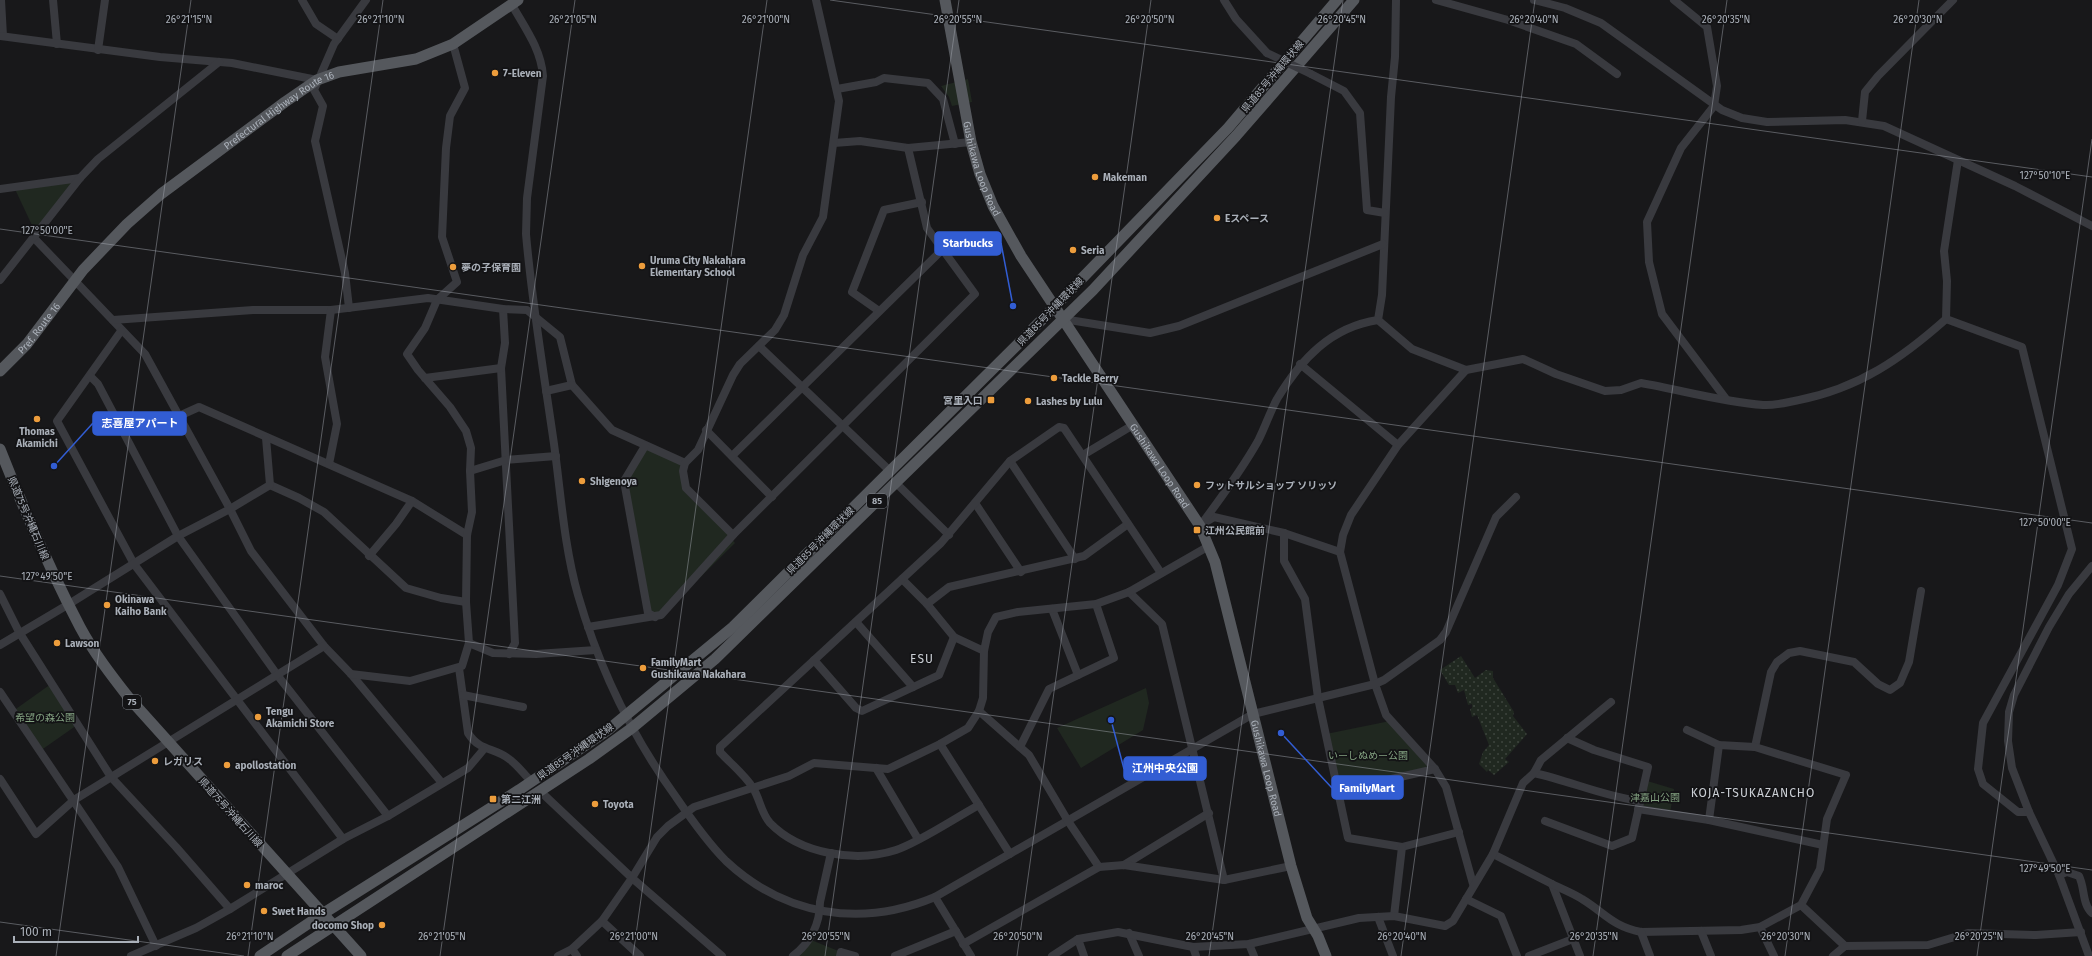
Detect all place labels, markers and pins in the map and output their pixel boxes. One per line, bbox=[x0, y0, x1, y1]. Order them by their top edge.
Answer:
marker: 7-Eleven bbox=[490, 68, 500, 78]
place label: 7-Eleven bbox=[503, 68, 542, 80]
marker: Makeman bbox=[1090, 172, 1100, 182]
place label: Makeman bbox=[1103, 172, 1147, 184]
marker: Eスペース bbox=[1212, 213, 1222, 223]
place label: Eスペース bbox=[1225, 213, 1269, 225]
callout: Starbucks bbox=[935, 232, 1001, 255]
marker: Seria bbox=[1068, 245, 1078, 255]
place label: Seria bbox=[1081, 245, 1105, 257]
place label: Uruma City Nakahara Elementary School bbox=[650, 255, 746, 279]
marker: Uruma City Nakahara Elementary School bbox=[637, 261, 647, 271]
marker: 夢の子保育園 bbox=[448, 262, 458, 272]
place label: 夢の子保育園 bbox=[461, 262, 521, 274]
marker: Tackle Berry bbox=[1049, 373, 1059, 383]
place label: Tackle Berry bbox=[1062, 373, 1119, 385]
place label: 宮里入口 bbox=[943, 395, 983, 407]
marker: 宮里入口 bbox=[986, 395, 996, 405]
marker: Lashes by Lulu bbox=[1023, 396, 1033, 406]
place label: Lashes by Lulu bbox=[1036, 396, 1103, 408]
callout: 志喜屋アパート bbox=[93, 412, 186, 435]
marker: Thomas Akamichi bbox=[32, 414, 42, 424]
place label: Thomas Akamichi bbox=[15, 426, 58, 450]
marker: Shigenoya bbox=[577, 476, 587, 486]
place label: Shigenoya bbox=[590, 476, 638, 488]
marker: フットサルショップ ソリッソ bbox=[1192, 480, 1202, 490]
place label: フットサルショップ ソリッソ bbox=[1205, 480, 1337, 492]
marker: 江州公民館前 bbox=[1192, 525, 1202, 535]
place label: 江州公民館前 bbox=[1205, 525, 1265, 537]
place label: Okinawa Kaiho Bank bbox=[115, 594, 167, 618]
marker: Okinawa Kaiho Bank bbox=[102, 600, 112, 610]
marker: Lawson bbox=[52, 638, 62, 648]
place label: Lawson bbox=[65, 638, 100, 650]
place label: FamilyMart Gushikawa Nakahara bbox=[651, 657, 746, 681]
marker: FamilyMart Gushikawa Nakahara bbox=[638, 663, 648, 673]
place label: Tengu Akamichi Store bbox=[265, 706, 335, 730]
marker: Tengu Akamichi Store bbox=[253, 712, 263, 722]
marker: レガリス bbox=[150, 756, 160, 766]
place label: レガリス bbox=[163, 756, 203, 768]
callout: 江州中央公園 bbox=[1124, 757, 1206, 780]
marker: apollostation bbox=[222, 760, 232, 770]
place label: apollostation bbox=[235, 760, 297, 772]
callout: FamilyMart bbox=[1332, 776, 1403, 799]
marker: 第二江洲 bbox=[488, 794, 498, 804]
place label: 第二江洲 bbox=[501, 794, 541, 806]
marker: Toyota bbox=[590, 799, 600, 809]
place label: Toyota bbox=[603, 799, 634, 811]
marker: maroc bbox=[242, 880, 252, 890]
place label: maroc bbox=[255, 880, 283, 892]
marker: Swet Hands bbox=[259, 906, 269, 916]
place label: Swet Hands bbox=[272, 906, 326, 918]
place label: docomo Shop bbox=[312, 920, 374, 932]
marker: docomo Shop bbox=[377, 920, 387, 930]

